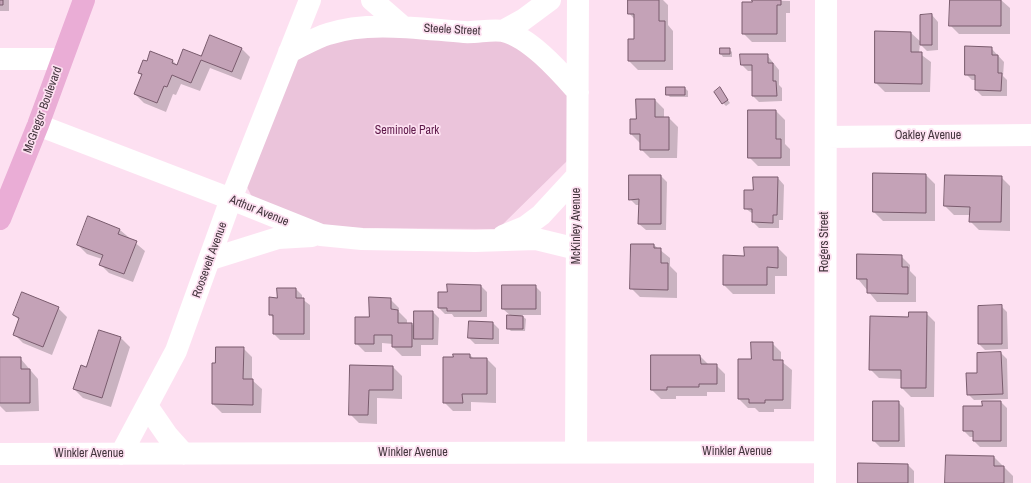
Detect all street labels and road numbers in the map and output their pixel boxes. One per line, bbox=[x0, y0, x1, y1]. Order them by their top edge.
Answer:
street label: Steele Street bbox=[423, 21, 481, 39]
street label: McGregor Boulevard bbox=[21, 65, 65, 155]
street label: Oakley Avenue bbox=[895, 129, 961, 143]
street label: McKinley Avenue bbox=[570, 188, 584, 264]
street label: Arthur Avenue bbox=[227, 193, 291, 229]
street label: Rogers Street bbox=[818, 212, 832, 272]
street label: Roosevelt Avenue bbox=[190, 220, 230, 300]
street label: Winkler Avenue bbox=[702, 445, 772, 459]
street label: Winkler Avenue bbox=[378, 446, 448, 460]
street label: Winkler Avenue bbox=[54, 447, 124, 461]

